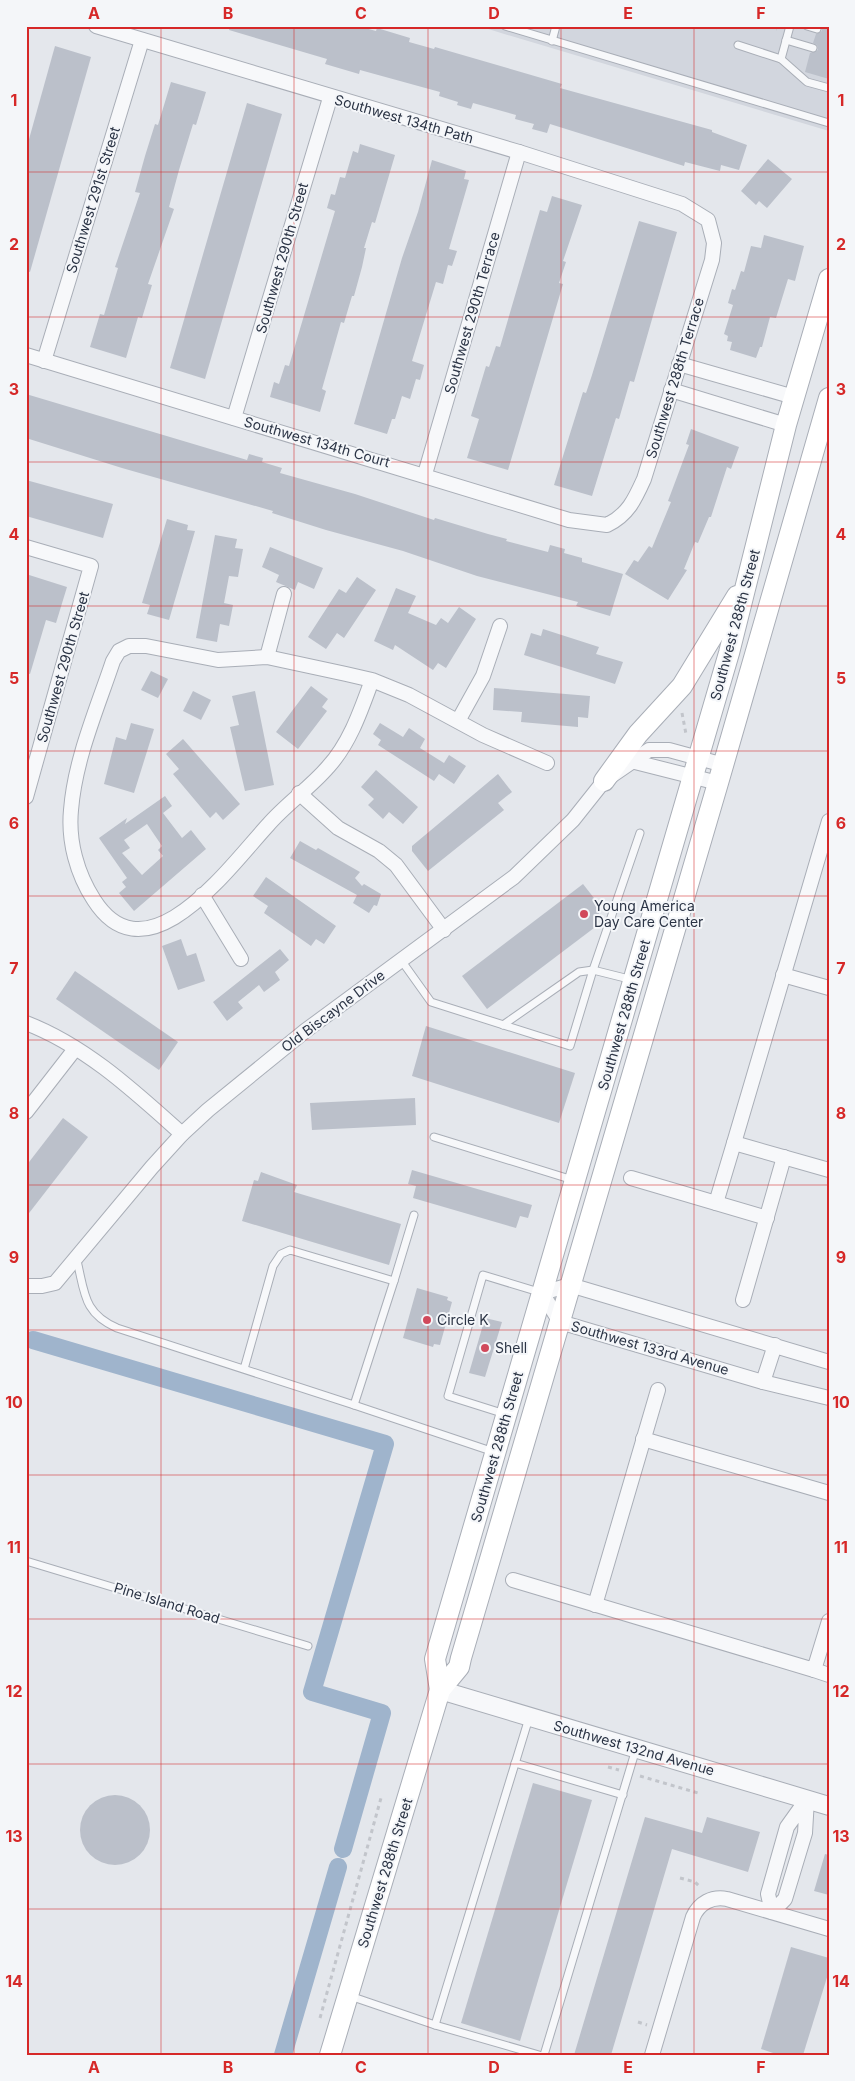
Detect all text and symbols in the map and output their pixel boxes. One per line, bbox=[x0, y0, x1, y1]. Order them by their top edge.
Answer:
text: A bbox=[88, 3, 100, 23]
text: B bbox=[223, 3, 233, 23]
text: C bbox=[355, 3, 367, 23]
text: D bbox=[488, 3, 500, 23]
text: E bbox=[623, 3, 633, 23]
text: F bbox=[756, 3, 766, 23]
text: 1 bbox=[11, 90, 17, 110]
text: 1 bbox=[838, 90, 844, 110]
street label: Southwest 134th Path bbox=[333, 91, 476, 146]
street label: Southwest 291st Street bbox=[62, 124, 123, 275]
street label: Southwest 290th Street bbox=[252, 180, 311, 335]
street label: Southwest 290th Terrace bbox=[440, 230, 503, 396]
text: 2 bbox=[9, 234, 19, 254]
text: 2 bbox=[836, 234, 846, 254]
street label: Southwest 288th Terrace bbox=[642, 295, 707, 460]
text: 3 bbox=[9, 379, 19, 399]
text: 3 bbox=[836, 379, 846, 399]
street label: Southwest 134th Court bbox=[242, 413, 392, 471]
text: 4 bbox=[9, 524, 20, 544]
text: 4 bbox=[836, 524, 847, 544]
street label: Southwest 288th Street bbox=[706, 547, 763, 702]
street label: Southwest 290th Street bbox=[33, 589, 92, 744]
text: 5 bbox=[9, 668, 19, 688]
text: 5 bbox=[836, 668, 846, 688]
text: 6 bbox=[9, 813, 19, 833]
text: 6 bbox=[836, 813, 846, 833]
place label: Young America Day Care Center bbox=[594, 897, 703, 930]
marker: Young America Day Care Center bbox=[578, 908, 590, 920]
street label: Southwest 288th Street bbox=[594, 937, 653, 1092]
text: 7 bbox=[9, 958, 19, 978]
text: 7 bbox=[836, 958, 846, 978]
street label: Old Biscayne Drive bbox=[278, 966, 388, 1055]
text: 8 bbox=[9, 1103, 19, 1123]
text: 8 bbox=[836, 1103, 846, 1123]
text: 9 bbox=[9, 1247, 19, 1267]
text: 9 bbox=[836, 1247, 846, 1267]
place label: Circle K bbox=[437, 1311, 489, 1328]
marker: Circle K bbox=[421, 1314, 433, 1326]
street label: Southwest 133rd Avenue bbox=[569, 1317, 731, 1378]
place label: Shell bbox=[495, 1339, 527, 1356]
marker: Shell bbox=[479, 1342, 491, 1354]
street label: Southwest 288th Street bbox=[467, 1369, 526, 1524]
text: 10 bbox=[5, 1392, 23, 1412]
text: 10 bbox=[832, 1392, 850, 1412]
text: 11 bbox=[7, 1537, 21, 1557]
text: 11 bbox=[834, 1537, 848, 1557]
street label: Pine Island Road bbox=[112, 1578, 222, 1627]
text: 12 bbox=[6, 1681, 22, 1701]
text: 12 bbox=[833, 1681, 849, 1701]
street label: Southwest 132nd Avenue bbox=[552, 1716, 717, 1779]
street label: Southwest 288th Street bbox=[354, 1795, 416, 1950]
text: 13 bbox=[5, 1826, 23, 1846]
text: 13 bbox=[832, 1826, 850, 1846]
text: 14 bbox=[5, 1971, 23, 1991]
text: 14 bbox=[832, 1971, 850, 1991]
text: A bbox=[88, 2057, 100, 2077]
text: B bbox=[223, 2057, 233, 2077]
text: C bbox=[355, 2057, 367, 2077]
text: D bbox=[488, 2057, 500, 2077]
text: E bbox=[623, 2057, 633, 2077]
text: F bbox=[756, 2057, 766, 2077]

